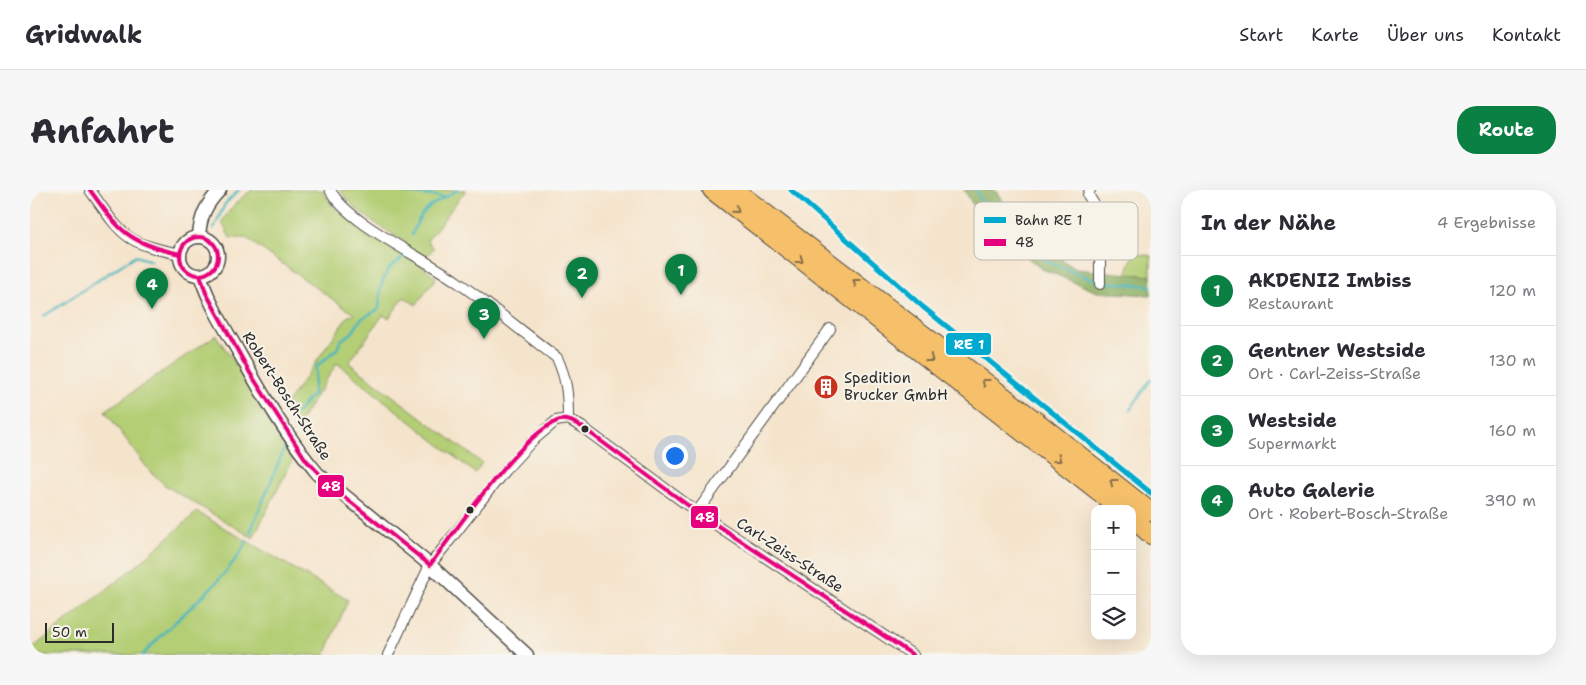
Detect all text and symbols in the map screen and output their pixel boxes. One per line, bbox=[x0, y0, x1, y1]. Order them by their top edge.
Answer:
text: Gridwalk bbox=[25, 19, 142, 51]
text: Start bbox=[1239, 23, 1283, 47]
text: Karte bbox=[1311, 23, 1359, 47]
text: Über uns bbox=[1387, 23, 1464, 47]
text: Kontakt bbox=[1492, 23, 1561, 47]
button: Route bbox=[1457, 106, 1556, 154]
text: Anfahrt bbox=[30, 107, 174, 154]
legend bbox=[974, 202, 1138, 260]
one-way arrow bbox=[731, 205, 740, 214]
text: In der Nähe bbox=[1201, 209, 1336, 237]
text: Bahn RE 1 bbox=[1015, 211, 1083, 229]
text: 4 Ergebnisse bbox=[1437, 212, 1536, 233]
text: 48 bbox=[1015, 233, 1034, 251]
pin: 1 bbox=[665, 254, 697, 295]
one-way arrow bbox=[794, 255, 803, 263]
pin: 2 bbox=[566, 257, 598, 298]
pin: 4 bbox=[136, 268, 168, 309]
text: AKDENIZ Imbiss bbox=[1248, 268, 1412, 293]
one-way arrow bbox=[853, 280, 862, 288]
text: 1 bbox=[1213, 280, 1221, 301]
text: 120 m bbox=[1489, 280, 1536, 301]
text: Restaurant bbox=[1248, 293, 1334, 314]
pin: 3 bbox=[468, 298, 500, 339]
street label: Robert-Bosch-Straße bbox=[238, 328, 336, 464]
line badge: RE 1 bbox=[945, 332, 992, 356]
text: RE 1 bbox=[954, 335, 984, 353]
text: Gentner Westside bbox=[1248, 338, 1426, 363]
text: 2 bbox=[1211, 350, 1223, 371]
text: 130 m bbox=[1489, 350, 1536, 371]
one-way arrow bbox=[924, 353, 933, 362]
text: Ort · Carl-Zeiss-Straße bbox=[1248, 363, 1421, 384]
place label: Spedition Brucker GmbH bbox=[844, 368, 948, 405]
building icon: Spedition Brucker GmbH bbox=[813, 374, 839, 400]
one-way arrow bbox=[982, 379, 991, 387]
text: Westside bbox=[1248, 408, 1337, 433]
text: 3 bbox=[1211, 420, 1223, 441]
text: 160 m bbox=[1489, 420, 1536, 441]
unlabelled marker bbox=[580, 424, 590, 434]
text: Supermarkt bbox=[1248, 433, 1337, 454]
your location bbox=[662, 443, 688, 469]
one-way arrow bbox=[1052, 453, 1061, 461]
line badge: 48 bbox=[317, 474, 345, 498]
text: 48 bbox=[321, 477, 341, 495]
text: Auto Galerie bbox=[1248, 478, 1375, 503]
one-way arrow bbox=[1110, 479, 1119, 487]
text: 4 bbox=[1211, 490, 1223, 511]
text: 390 m bbox=[1484, 490, 1536, 511]
text: Ort · Robert-Bosch-Straße bbox=[1248, 503, 1448, 524]
unlabelled marker bbox=[465, 505, 475, 515]
line badge: 48 bbox=[690, 505, 719, 529]
map controls bbox=[1091, 505, 1136, 640]
button: + bbox=[1091, 505, 1136, 550]
text: 48 bbox=[695, 508, 715, 526]
street label: Carl-Zeiss-Straße bbox=[733, 513, 847, 597]
button: − bbox=[1091, 550, 1136, 595]
button: layers bbox=[1091, 595, 1136, 640]
scale bar bbox=[45, 620, 114, 643]
text: 50 m bbox=[52, 623, 87, 641]

